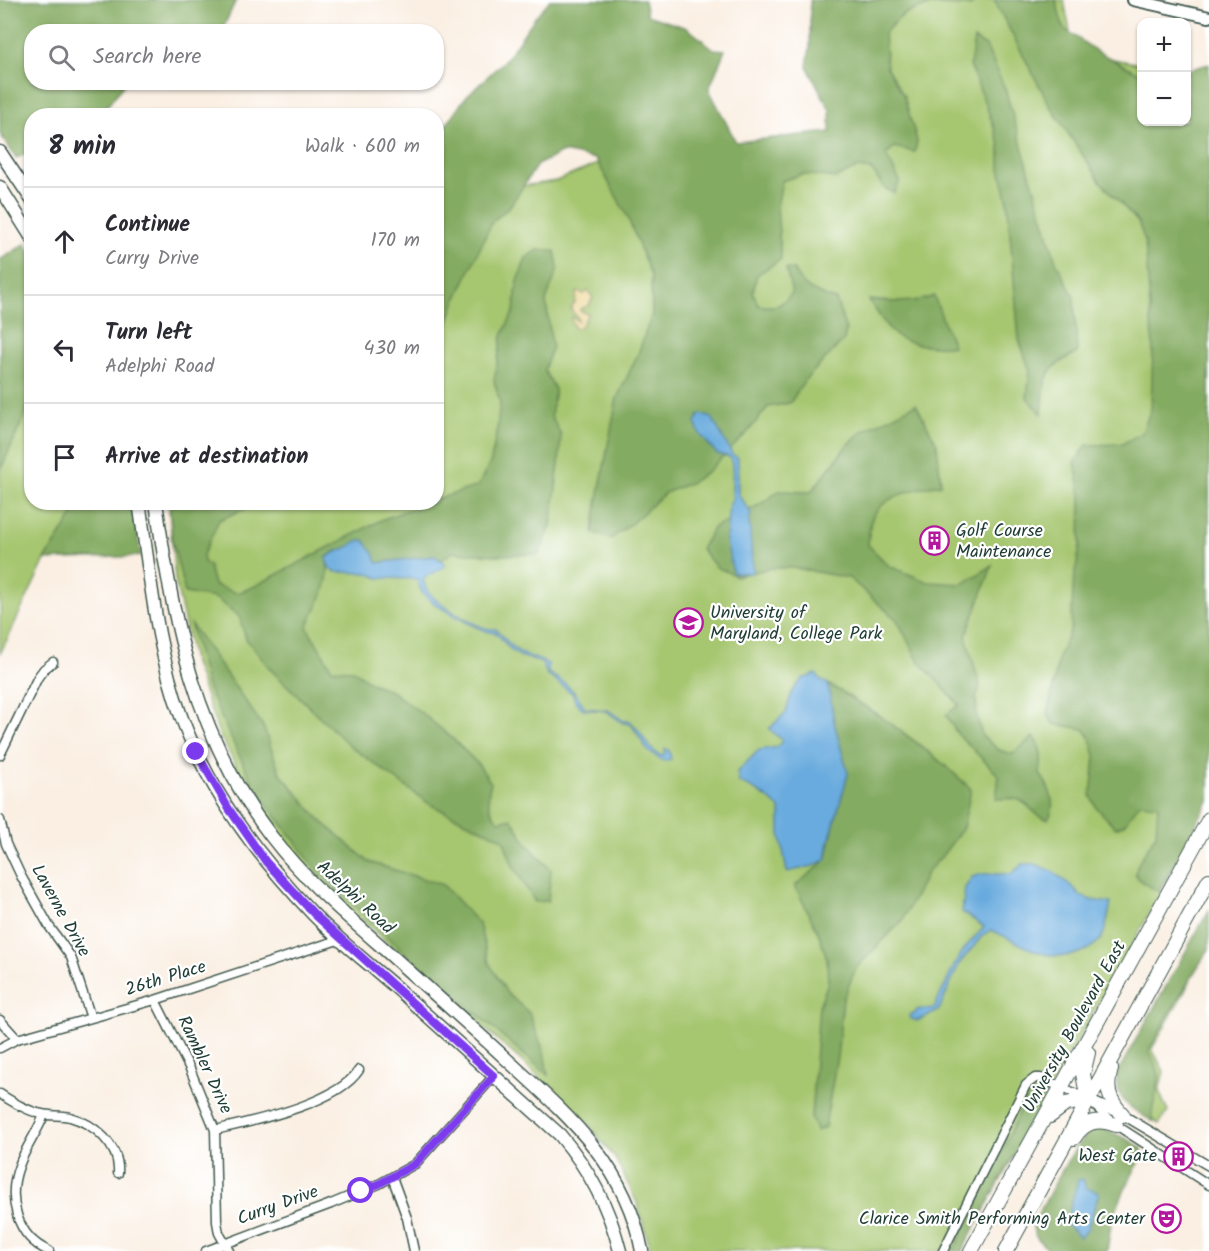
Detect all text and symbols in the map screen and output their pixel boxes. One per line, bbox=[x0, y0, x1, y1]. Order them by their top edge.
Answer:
map controls bbox=[1137, 18, 1191, 126]
button: + bbox=[1137, 18, 1191, 72]
search box bbox=[24, 24, 444, 90]
text: Search here bbox=[93, 40, 201, 75]
icon: search bbox=[45, 41, 78, 74]
button: − bbox=[1137, 72, 1191, 126]
text: 8 min bbox=[48, 126, 116, 168]
text: Walk · 600 m bbox=[305, 131, 420, 163]
text: Continue bbox=[105, 208, 190, 243]
icon: ahead bbox=[48, 225, 81, 258]
text: 170 m bbox=[371, 225, 420, 257]
text: Curry Drive bbox=[105, 243, 199, 275]
text: Turn left bbox=[105, 316, 192, 351]
icon: left bbox=[48, 333, 81, 366]
text: 430 m bbox=[364, 333, 420, 365]
text: Adelphi Road bbox=[105, 351, 214, 383]
text: Arrive at destination bbox=[105, 440, 308, 475]
icon: arrive bbox=[48, 441, 81, 474]
place label: Golf Course Maintenance bbox=[956, 517, 1051, 567]
building icon: Golf Course Maintenance bbox=[919, 525, 951, 557]
place label: University of Maryland, College Park bbox=[710, 599, 883, 649]
school or university icon: University of Maryland, College Park bbox=[673, 607, 705, 639]
route end bbox=[182, 738, 208, 764]
street label: Adelphi Road bbox=[309, 854, 402, 943]
street label: Laverne Drive bbox=[22, 859, 98, 963]
street label: University Boulevard East bbox=[1015, 934, 1135, 1119]
street label: 26th Place bbox=[122, 953, 210, 1005]
street label: Rambler Drive bbox=[168, 1011, 240, 1119]
building icon: West Gate bbox=[1162, 1140, 1194, 1172]
place label: West Gate bbox=[1078, 1142, 1157, 1171]
route start bbox=[347, 1177, 373, 1203]
street label: Curry Drive bbox=[233, 1178, 323, 1234]
theatre icon: Clarice Smith Performing Arts Center bbox=[1150, 1203, 1182, 1235]
place label: Clarice Smith Performing Arts Center bbox=[859, 1205, 1146, 1234]

